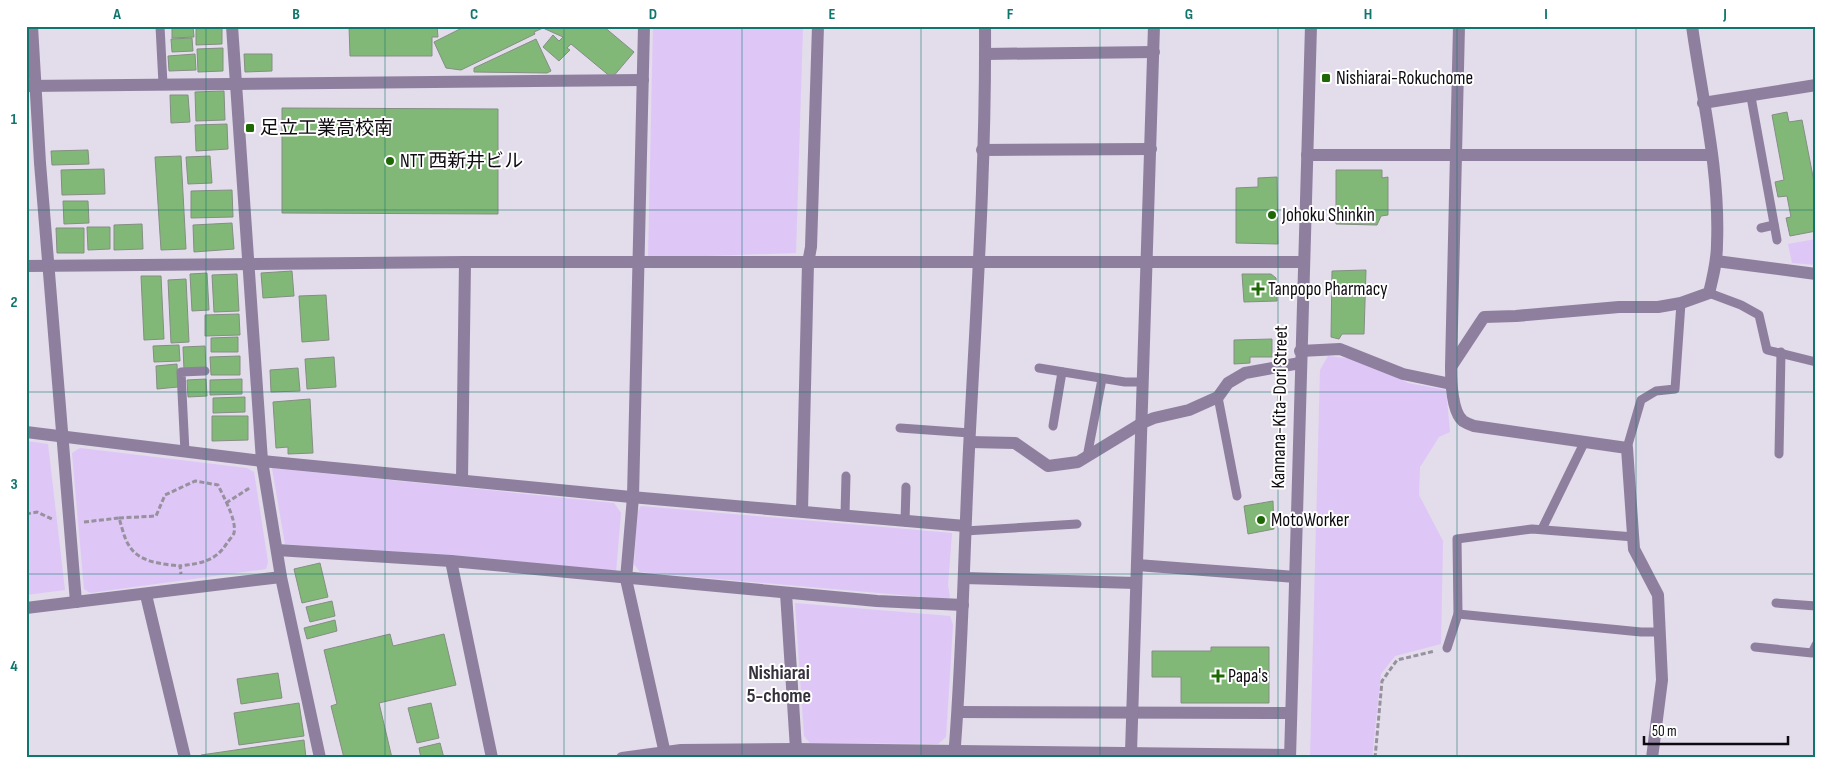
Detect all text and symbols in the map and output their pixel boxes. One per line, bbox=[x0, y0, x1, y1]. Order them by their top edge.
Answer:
text: A bbox=[112, 5, 121, 24]
text: B bbox=[292, 5, 300, 24]
text: C bbox=[470, 5, 478, 24]
text: D bbox=[649, 5, 657, 24]
text: E bbox=[829, 5, 836, 24]
text: F bbox=[1007, 5, 1014, 24]
text: G bbox=[1185, 5, 1193, 24]
text: H bbox=[1364, 5, 1372, 24]
text: I bbox=[1544, 5, 1548, 24]
text: J bbox=[1722, 5, 1727, 24]
place label: Nishiarai-Rokuchome bbox=[1336, 67, 1473, 90]
marker: Nishiarai-Rokuchome bbox=[1320, 72, 1332, 84]
text: 1 bbox=[11, 110, 18, 129]
place label: 足立工業高校南 bbox=[260, 117, 393, 140]
marker: 足立工業高校南 bbox=[244, 122, 256, 134]
place label: NTT 西新井ビル bbox=[400, 150, 523, 173]
marker: NTT 西新井ビル bbox=[384, 155, 396, 167]
place label: Johoku Shinkin bbox=[1281, 204, 1375, 227]
marker: Johoku Shinkin bbox=[1266, 209, 1278, 221]
place label: Tanpopo Pharmacy bbox=[1268, 278, 1388, 301]
marker: Tanpopo Pharmacy bbox=[1252, 283, 1264, 295]
text: 2 bbox=[10, 293, 18, 312]
street label: Kannana-Kita-Dori Street bbox=[1267, 325, 1293, 489]
text: 3 bbox=[10, 475, 18, 494]
place label: MotoWorker bbox=[1271, 509, 1350, 532]
marker: MotoWorker bbox=[1255, 514, 1267, 526]
text: 4 bbox=[10, 657, 18, 676]
district label: Nishiarai 5-chome bbox=[747, 661, 811, 708]
place label: Papa's bbox=[1228, 665, 1268, 688]
marker: Papa's bbox=[1212, 670, 1224, 682]
scale bar bbox=[1644, 714, 1788, 746]
text: 50 m bbox=[1652, 722, 1677, 741]

